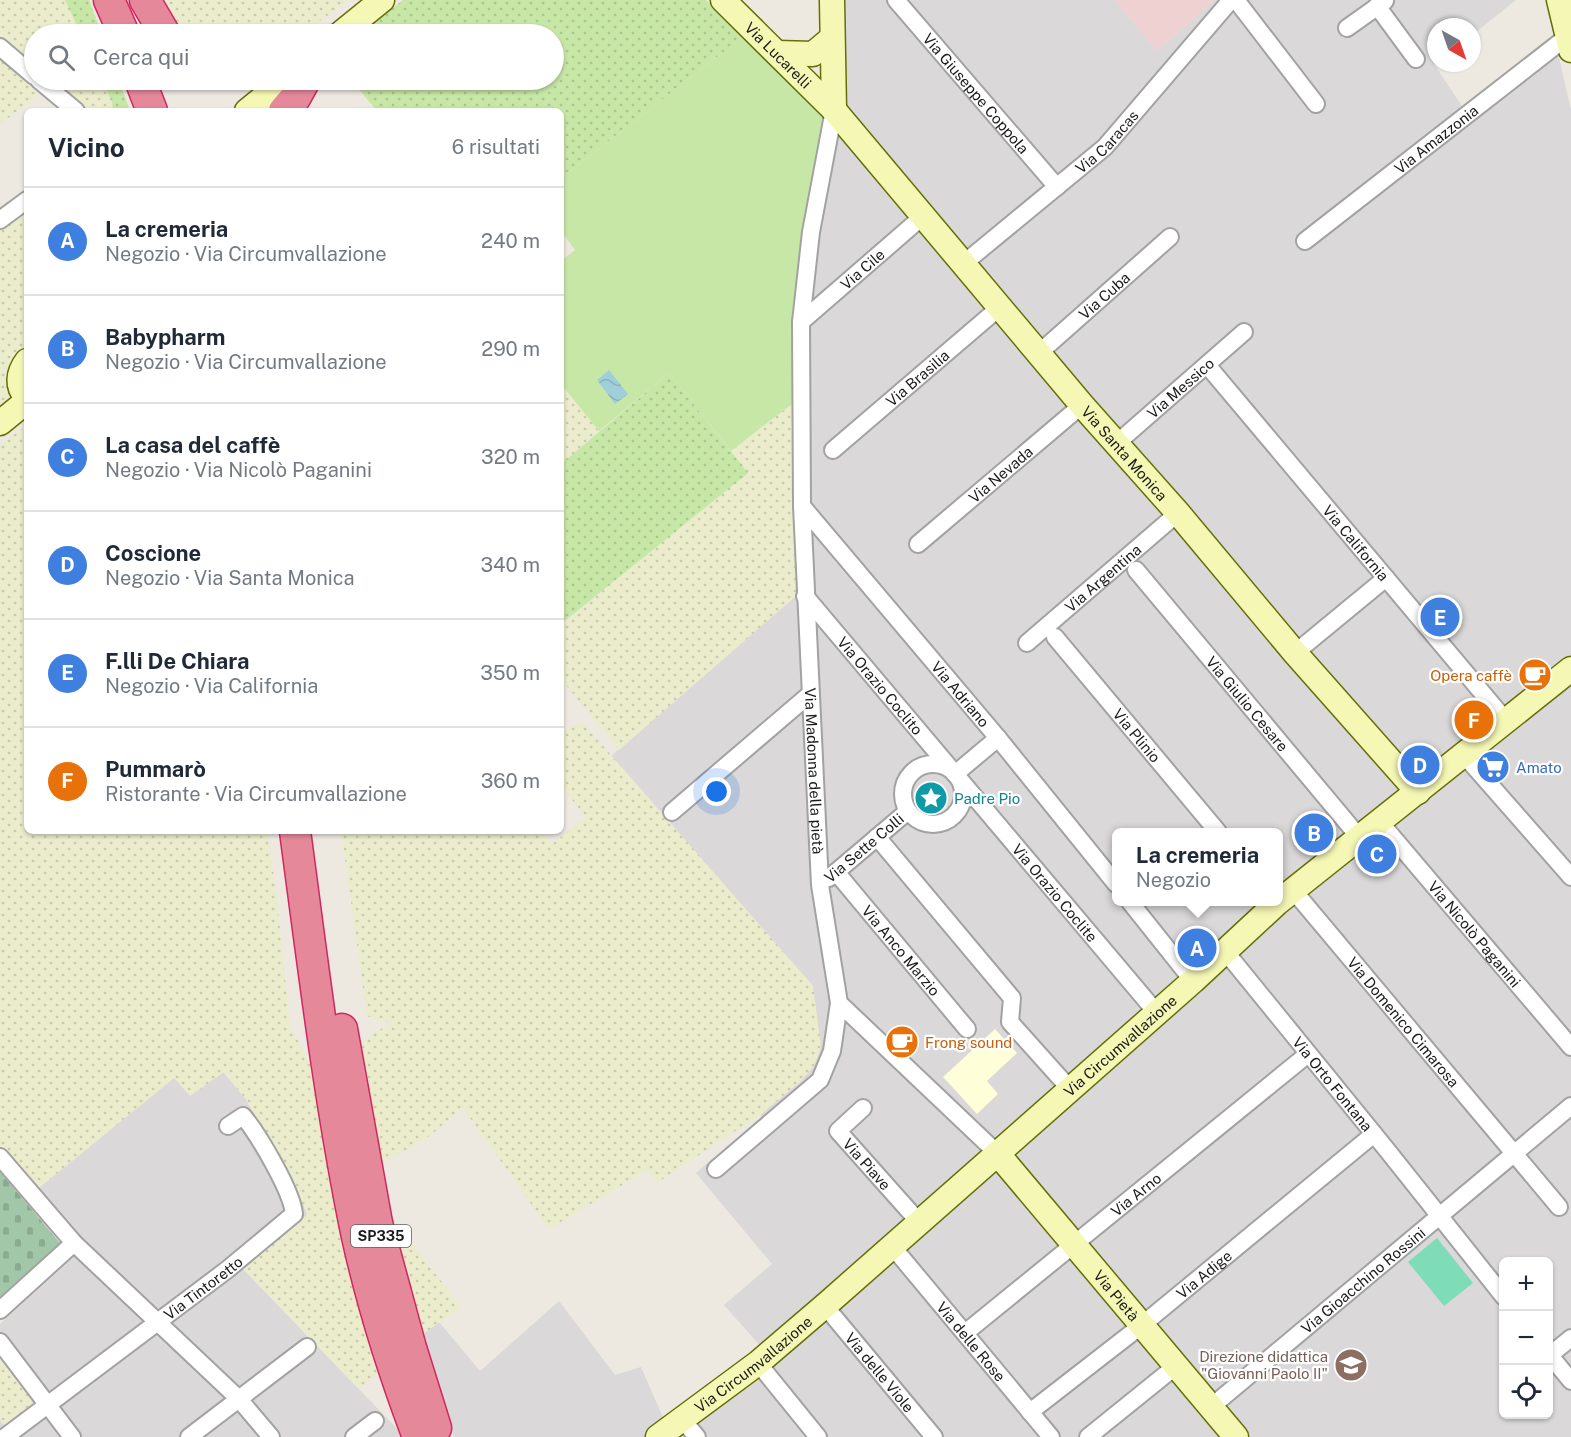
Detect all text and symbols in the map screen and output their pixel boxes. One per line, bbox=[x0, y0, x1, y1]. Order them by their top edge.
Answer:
street label: Via Lucarelli bbox=[742, 18, 815, 91]
north arrow bbox=[1427, 18, 1481, 72]
search box bbox=[24, 24, 564, 90]
street label: Via Giuseppe Coppola bbox=[920, 30, 1033, 157]
icon: search bbox=[45, 41, 78, 74]
text: Cerca qui bbox=[93, 44, 190, 70]
street label: Via Amazzonia bbox=[1391, 101, 1481, 177]
street label: Via Caracas bbox=[1072, 107, 1141, 176]
text: Vicino bbox=[48, 132, 125, 163]
text: 6 risultati bbox=[452, 135, 540, 159]
text: La cremeria bbox=[105, 216, 228, 242]
text: A bbox=[60, 229, 75, 253]
text: 240 m bbox=[481, 229, 540, 253]
text: Negozio · Via Circumvallazione bbox=[105, 242, 387, 266]
street label: Via Cile bbox=[837, 245, 888, 293]
street label: Via Cuba bbox=[1075, 268, 1133, 322]
text: Babypharm bbox=[105, 324, 226, 350]
text: B bbox=[61, 337, 74, 361]
text: 290 m bbox=[481, 337, 540, 361]
street label: Via Brasilia bbox=[882, 346, 952, 409]
text: Negozio · Via Circumvallazione bbox=[105, 350, 387, 374]
street label: Via Messico bbox=[1143, 354, 1217, 421]
street label: Via Santa Monica bbox=[1078, 402, 1171, 504]
text: La casa del caffè bbox=[105, 432, 280, 458]
street label: Via Nevada bbox=[965, 442, 1036, 506]
text: C bbox=[60, 445, 75, 469]
text: 320 m bbox=[481, 445, 540, 469]
text: Negozio · Via Nicolò Paganini bbox=[105, 458, 372, 482]
street label: Via California bbox=[1320, 501, 1393, 584]
text: Coscione bbox=[105, 540, 201, 566]
street label: Via Argentina bbox=[1061, 540, 1144, 615]
text: D bbox=[60, 553, 75, 577]
text: 340 m bbox=[480, 553, 540, 577]
text: Negozio · Via Santa Monica bbox=[105, 566, 354, 590]
pin: E bbox=[1420, 594, 1460, 640]
street label: Via Orazio Coclito bbox=[834, 633, 927, 738]
text: F.lli De Chiara bbox=[105, 648, 249, 674]
street label: Via Giulio Cesare bbox=[1203, 653, 1292, 754]
cafe icon: Opera caffè bbox=[1517, 657, 1553, 693]
street label: Via Adriano bbox=[928, 658, 993, 730]
text: E bbox=[61, 661, 74, 685]
text: 350 m bbox=[480, 661, 540, 685]
place label: Opera caffè bbox=[1430, 667, 1512, 684]
text: Negozio · Via California bbox=[105, 674, 318, 698]
street label: Via Madonna della pietà bbox=[802, 687, 827, 855]
pin: F bbox=[1454, 698, 1494, 742]
street label: Via Plinio bbox=[1110, 705, 1164, 765]
pin: D bbox=[1400, 742, 1440, 788]
supermarket icon: Amato bbox=[1475, 749, 1511, 785]
text: Pummarò bbox=[105, 756, 206, 782]
place label: Amato bbox=[1516, 759, 1562, 776]
text: F bbox=[61, 769, 74, 793]
text: 360 m bbox=[481, 769, 540, 793]
your location bbox=[702, 777, 731, 806]
place icon: Padre Pio bbox=[913, 780, 949, 816]
text: Ristorante · Via Circumvallazione bbox=[105, 782, 407, 806]
place label: Padre Pio bbox=[954, 790, 1020, 807]
street label: Via Sette Colli bbox=[821, 810, 907, 886]
pin: B bbox=[1294, 810, 1334, 856]
popup bbox=[1112, 828, 1283, 906]
pin: C bbox=[1358, 832, 1396, 876]
street label: Via Orazio Coclite bbox=[1009, 840, 1101, 945]
text: La cremeria bbox=[1136, 842, 1259, 868]
text: Negozio bbox=[1136, 868, 1211, 892]
street label: Via Nicolò Paganini bbox=[1425, 877, 1525, 990]
street label: Via Anco Marzio bbox=[859, 902, 944, 999]
pin: A bbox=[1178, 926, 1216, 970]
street label: Via Domenico Cimarosa bbox=[1344, 953, 1463, 1090]
street label: Via Circumvallazione bbox=[1060, 991, 1180, 1100]
cafe icon: Frong sound bbox=[884, 1024, 920, 1060]
street label: Via Orto Fontana bbox=[1290, 1033, 1376, 1134]
place label: Frong sound bbox=[925, 1034, 1012, 1051]
street label: Via Piave bbox=[840, 1135, 895, 1193]
street label: Via Arno bbox=[1107, 1169, 1164, 1220]
street label: Via Gioacchino Rossini bbox=[1298, 1223, 1428, 1337]
road number: SP335 bbox=[351, 1225, 411, 1247]
street label: Via Adige bbox=[1173, 1246, 1235, 1302]
street label: Via Tintoretto bbox=[160, 1252, 246, 1323]
map controls bbox=[1499, 1257, 1553, 1419]
button: + bbox=[1499, 1257, 1553, 1311]
street label: Via Pietà bbox=[1091, 1266, 1143, 1324]
street label: Via delle Rose bbox=[933, 1298, 1009, 1384]
button: − bbox=[1499, 1311, 1553, 1365]
street label: Via Circumvallazione bbox=[691, 1312, 815, 1415]
street label: Via delle Viole bbox=[842, 1329, 918, 1415]
school or university icon: Direzione didattica "Giovanni Paolo II" bbox=[1333, 1347, 1369, 1383]
place label: Direzione didattica "Giovanni Paolo II" bbox=[1199, 1348, 1328, 1382]
button: locate bbox=[1499, 1365, 1553, 1419]

